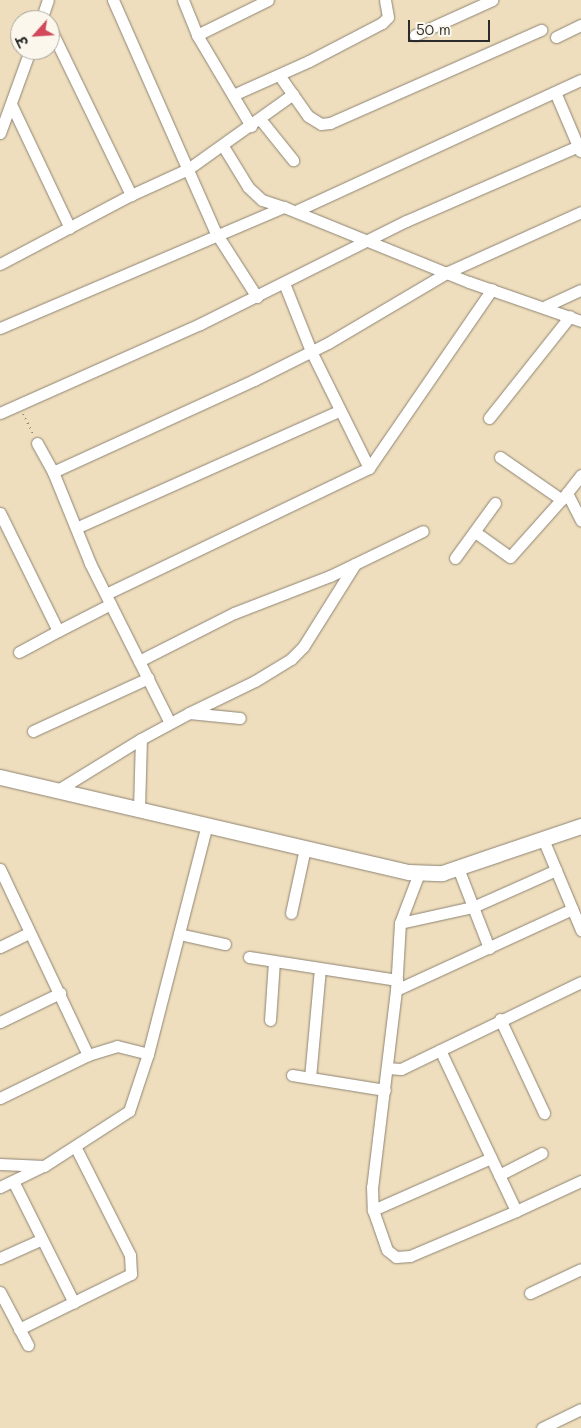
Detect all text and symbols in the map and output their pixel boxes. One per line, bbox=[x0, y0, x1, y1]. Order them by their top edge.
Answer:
north arrow bbox=[10, 10, 60, 60]
scale bar bbox=[411, 10, 494, 42]
text: 50 m bbox=[416, 19, 451, 39]
text: उ bbox=[11, 33, 33, 50]

